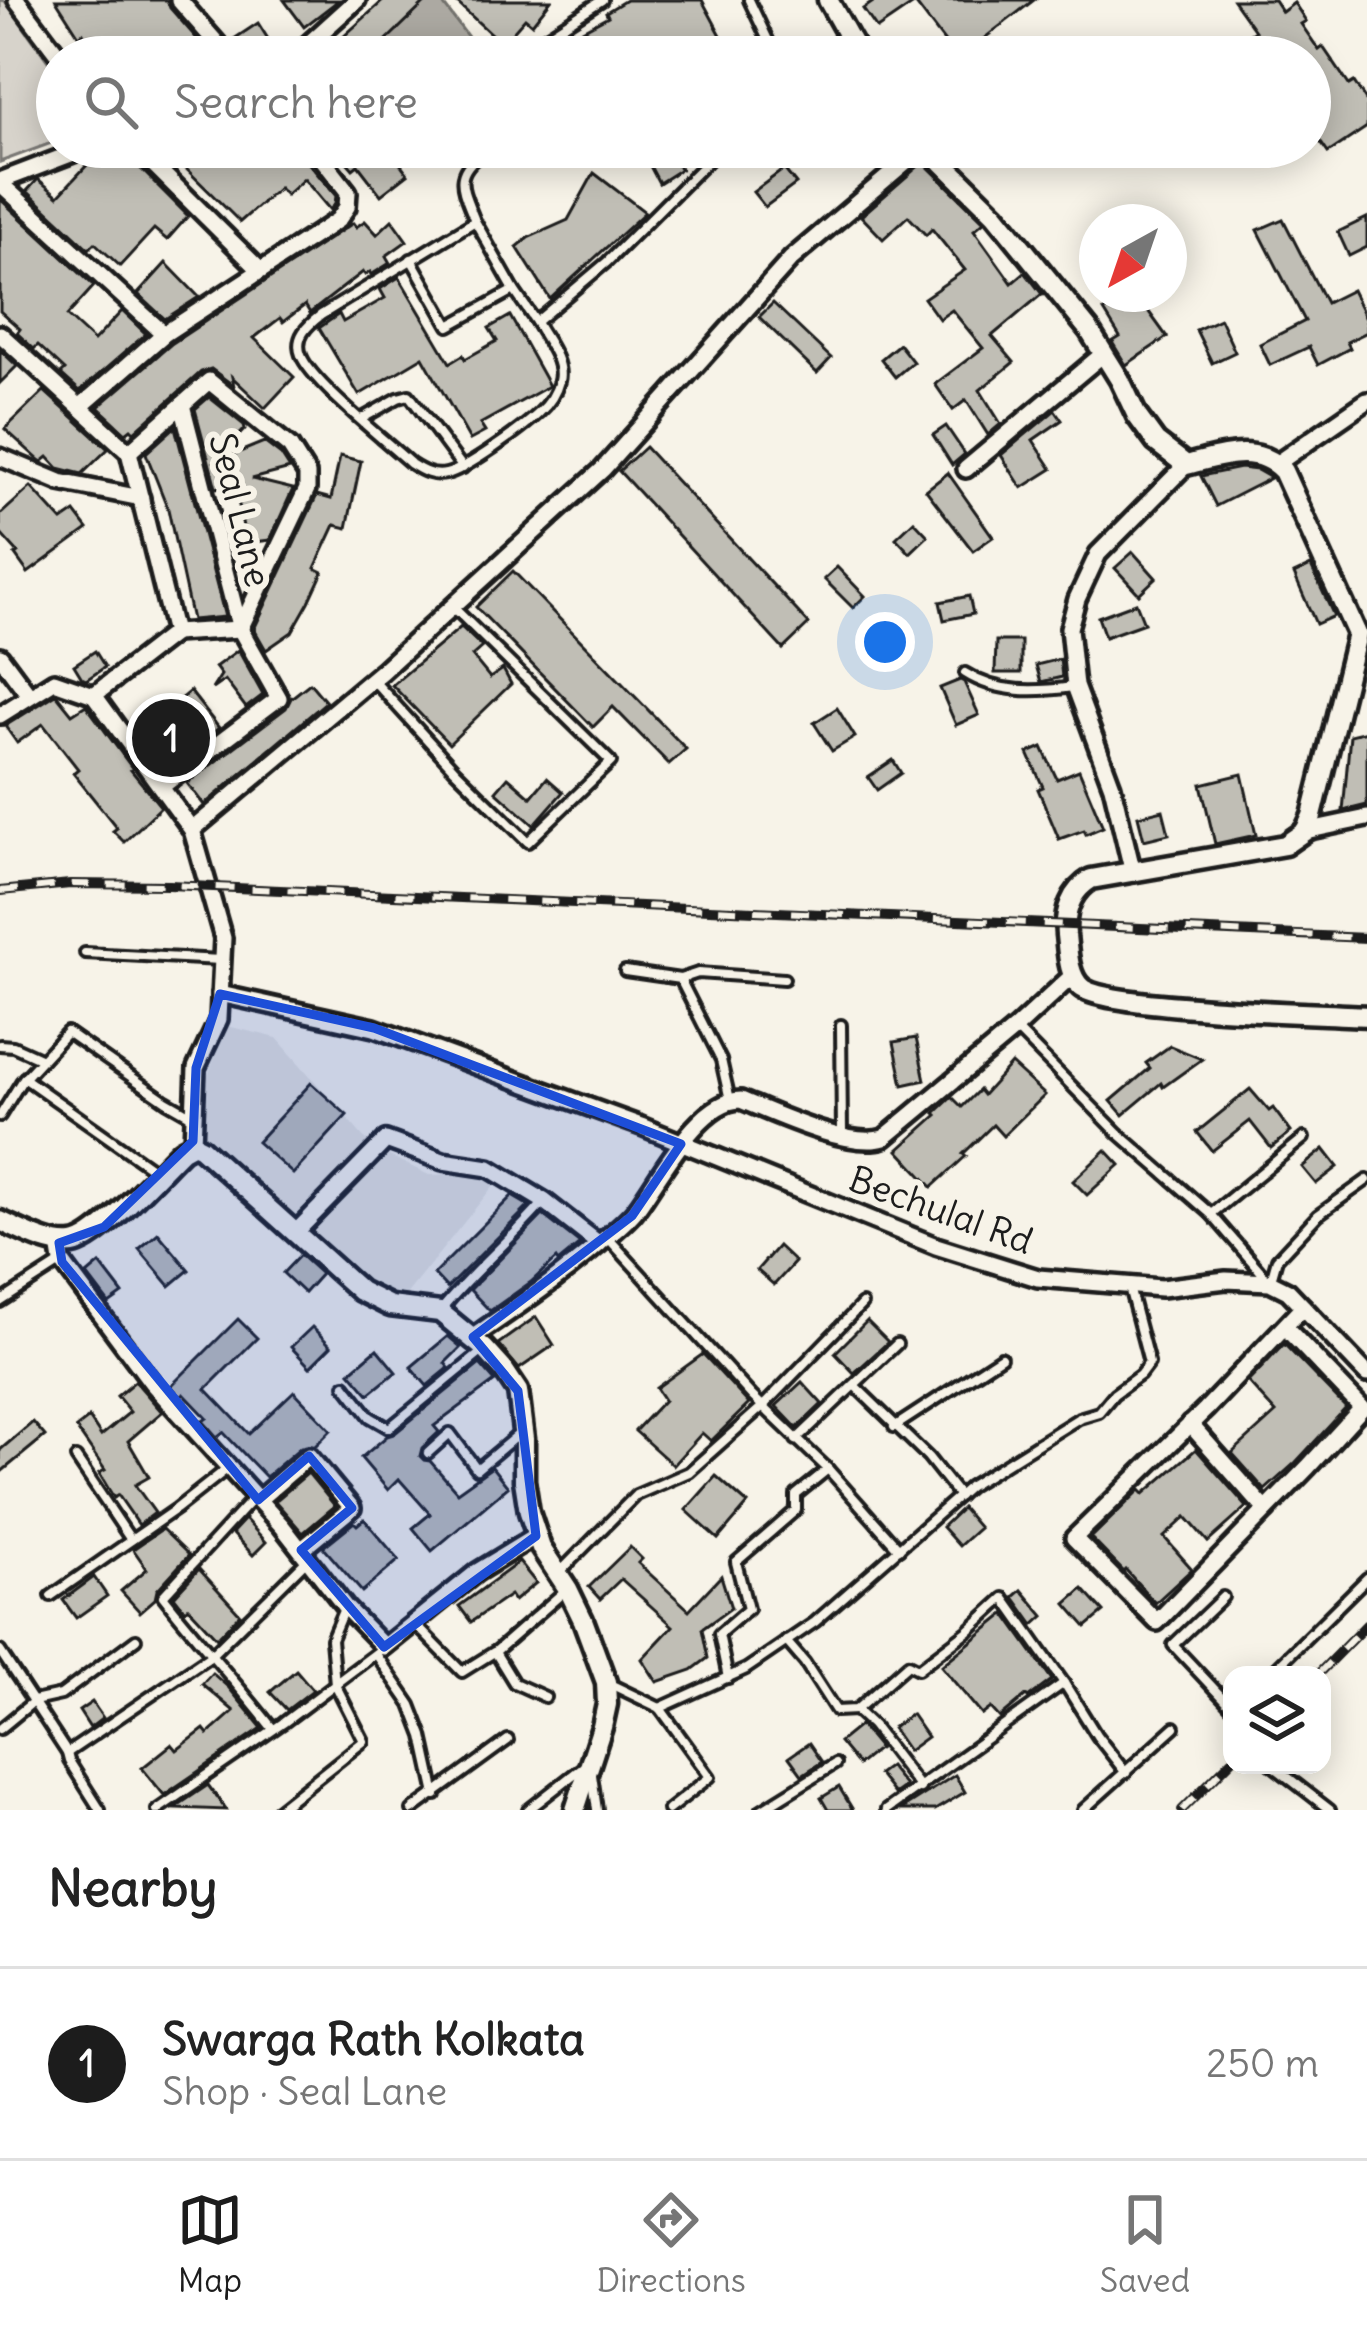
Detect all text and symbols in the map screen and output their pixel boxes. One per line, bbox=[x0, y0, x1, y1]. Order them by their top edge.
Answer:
search box bbox=[36, 36, 1331, 168]
icon: search bbox=[78, 69, 144, 135]
text: Search here bbox=[174, 74, 418, 130]
north arrow bbox=[1079, 204, 1187, 312]
street label: Seal Lane bbox=[199, 429, 281, 591]
your location bbox=[855, 612, 915, 672]
pin: 1 bbox=[132, 693, 210, 783]
street label: Bechulal Rd bbox=[843, 1156, 1039, 1264]
map controls bbox=[1223, 1666, 1331, 1774]
button: layers bbox=[1223, 1666, 1331, 1774]
text: Nearby bbox=[48, 1856, 217, 1920]
text: Swarga Rath Kolkata bbox=[162, 2011, 585, 2067]
text: 1 bbox=[79, 2039, 95, 2088]
text: 250 m bbox=[1206, 2039, 1319, 2088]
text: Shop · Seal Lane bbox=[162, 2067, 447, 2116]
tab: Map bbox=[177, 2187, 243, 2301]
tab: Directions bbox=[597, 2187, 746, 2301]
tab: Saved bbox=[1100, 2187, 1190, 2301]

